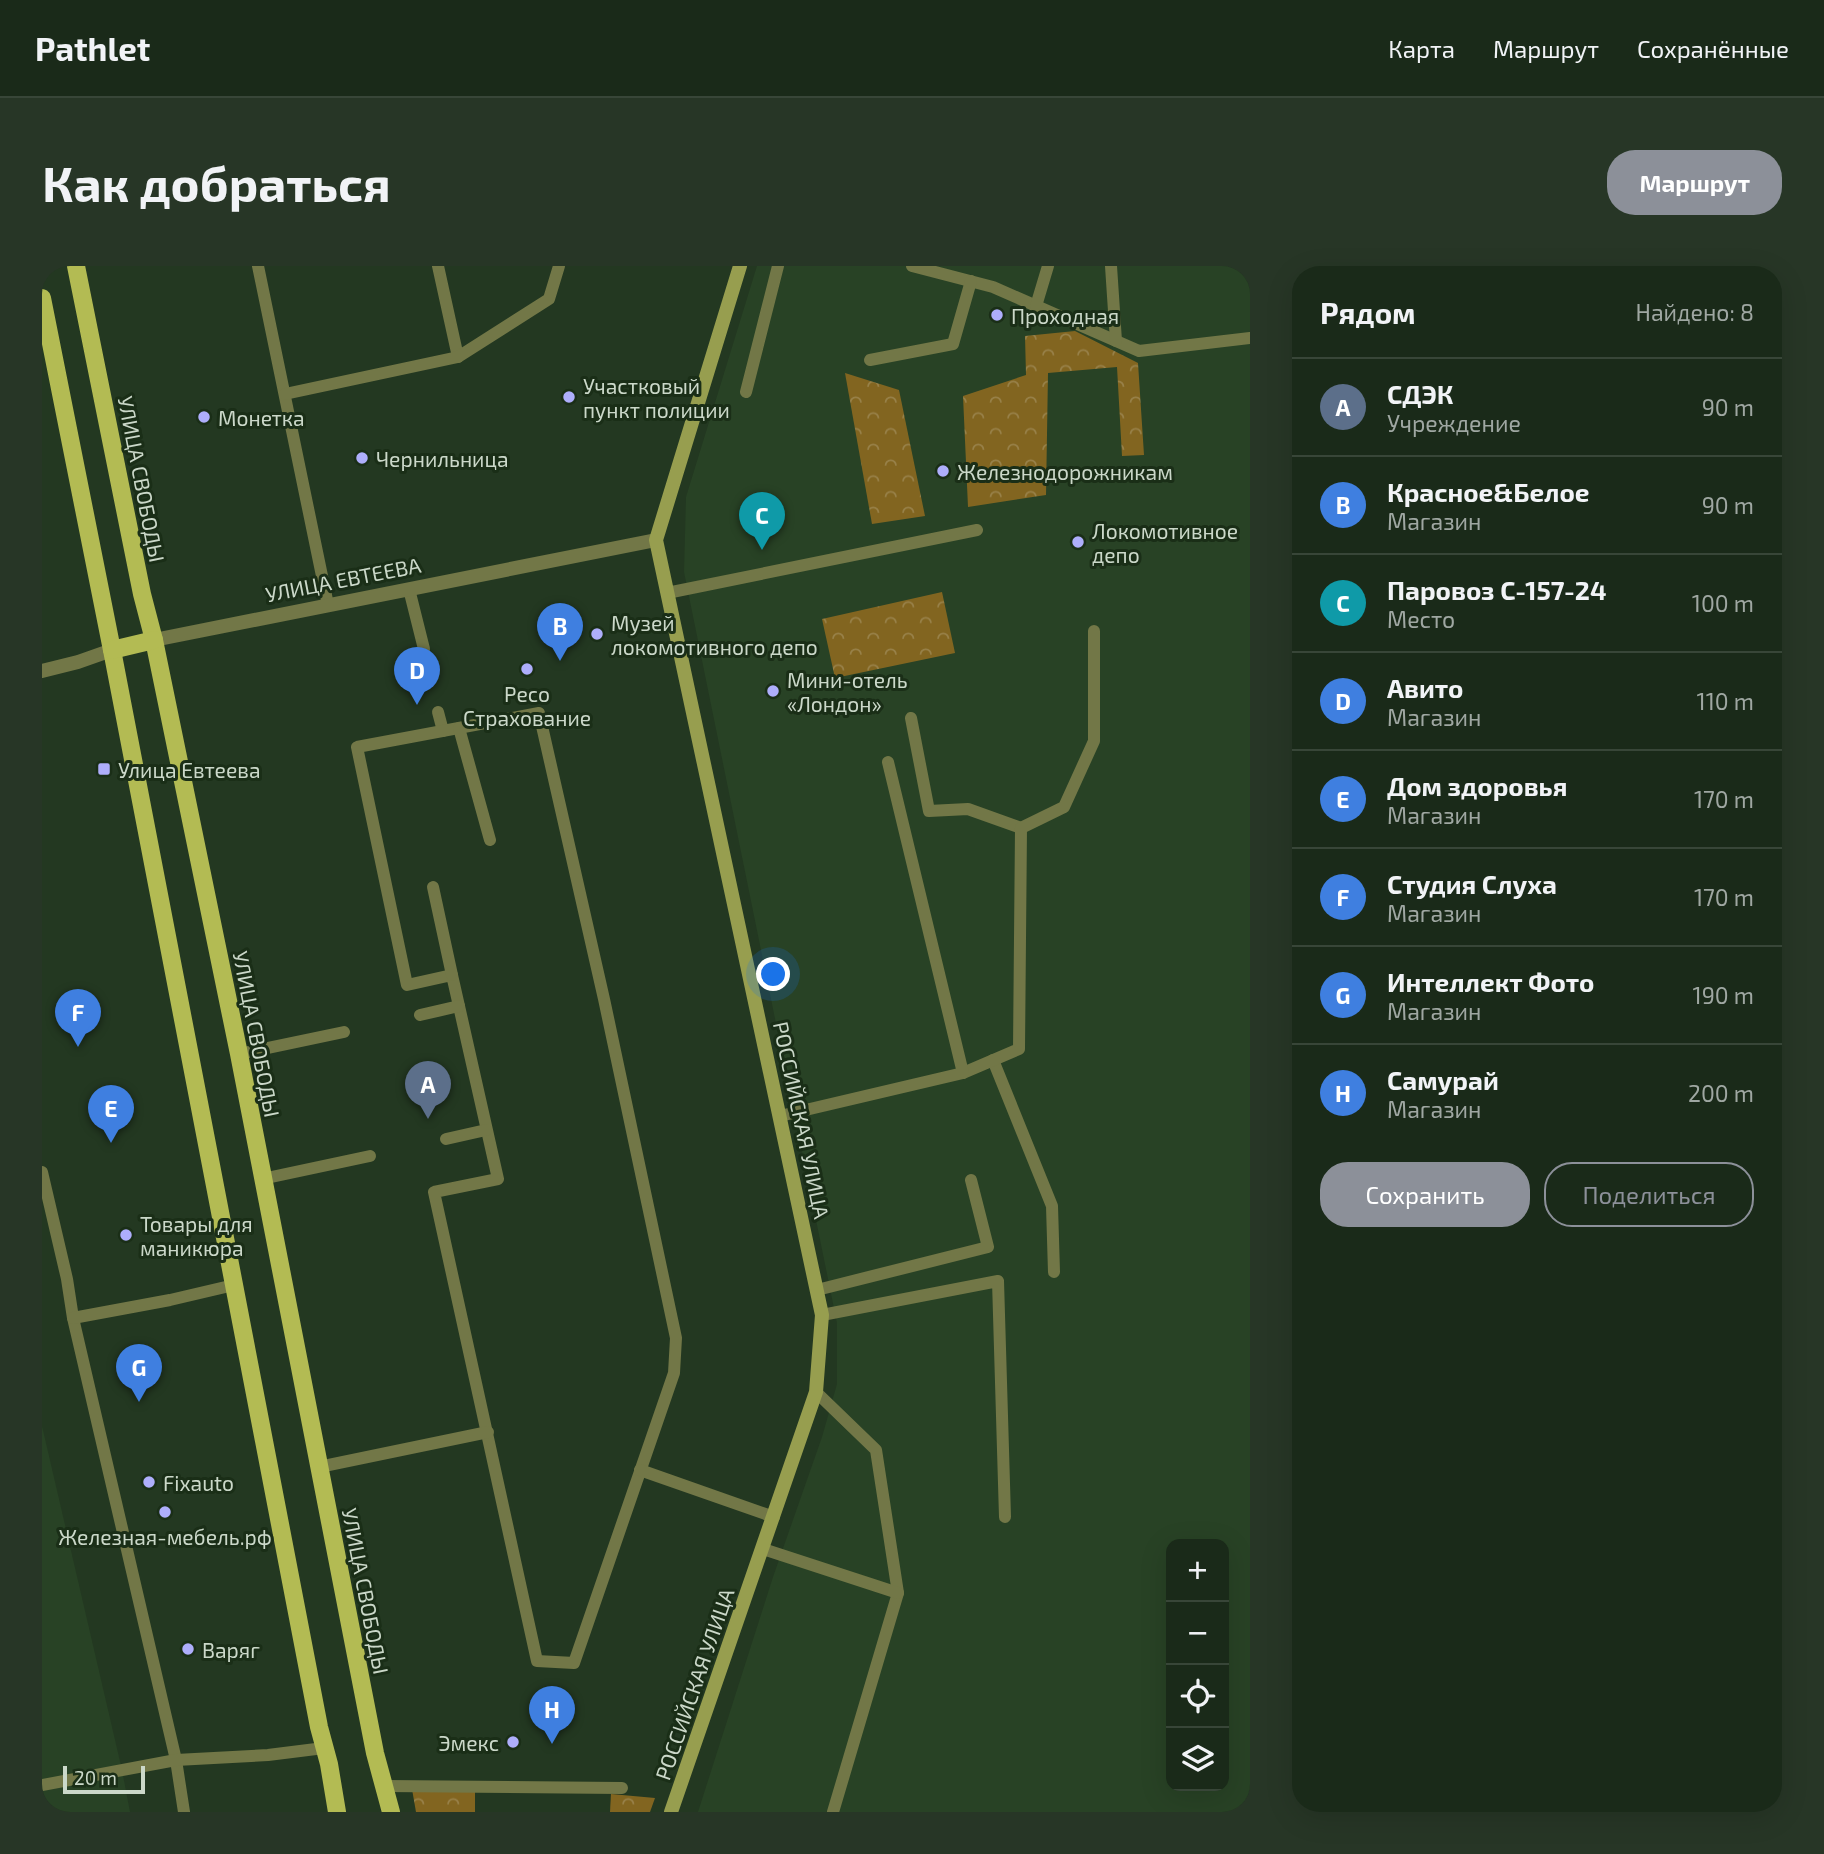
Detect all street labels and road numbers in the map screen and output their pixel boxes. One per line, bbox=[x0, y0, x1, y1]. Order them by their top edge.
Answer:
street label: УЛИЦА СВОБОДЫ bbox=[114, 394, 170, 564]
street label: УЛИЦА ЕВТЕЕВА bbox=[263, 552, 423, 606]
street label: УЛИЦА СВОБОДЫ bbox=[229, 949, 285, 1119]
street label: РОССИЙСКАЯ УЛИЦА bbox=[769, 1019, 835, 1221]
street label: УЛИЦА СВОБОДЫ bbox=[338, 1506, 394, 1676]
street label: РОССИЙСКАЯ УЛИЦА bbox=[649, 1585, 739, 1783]

